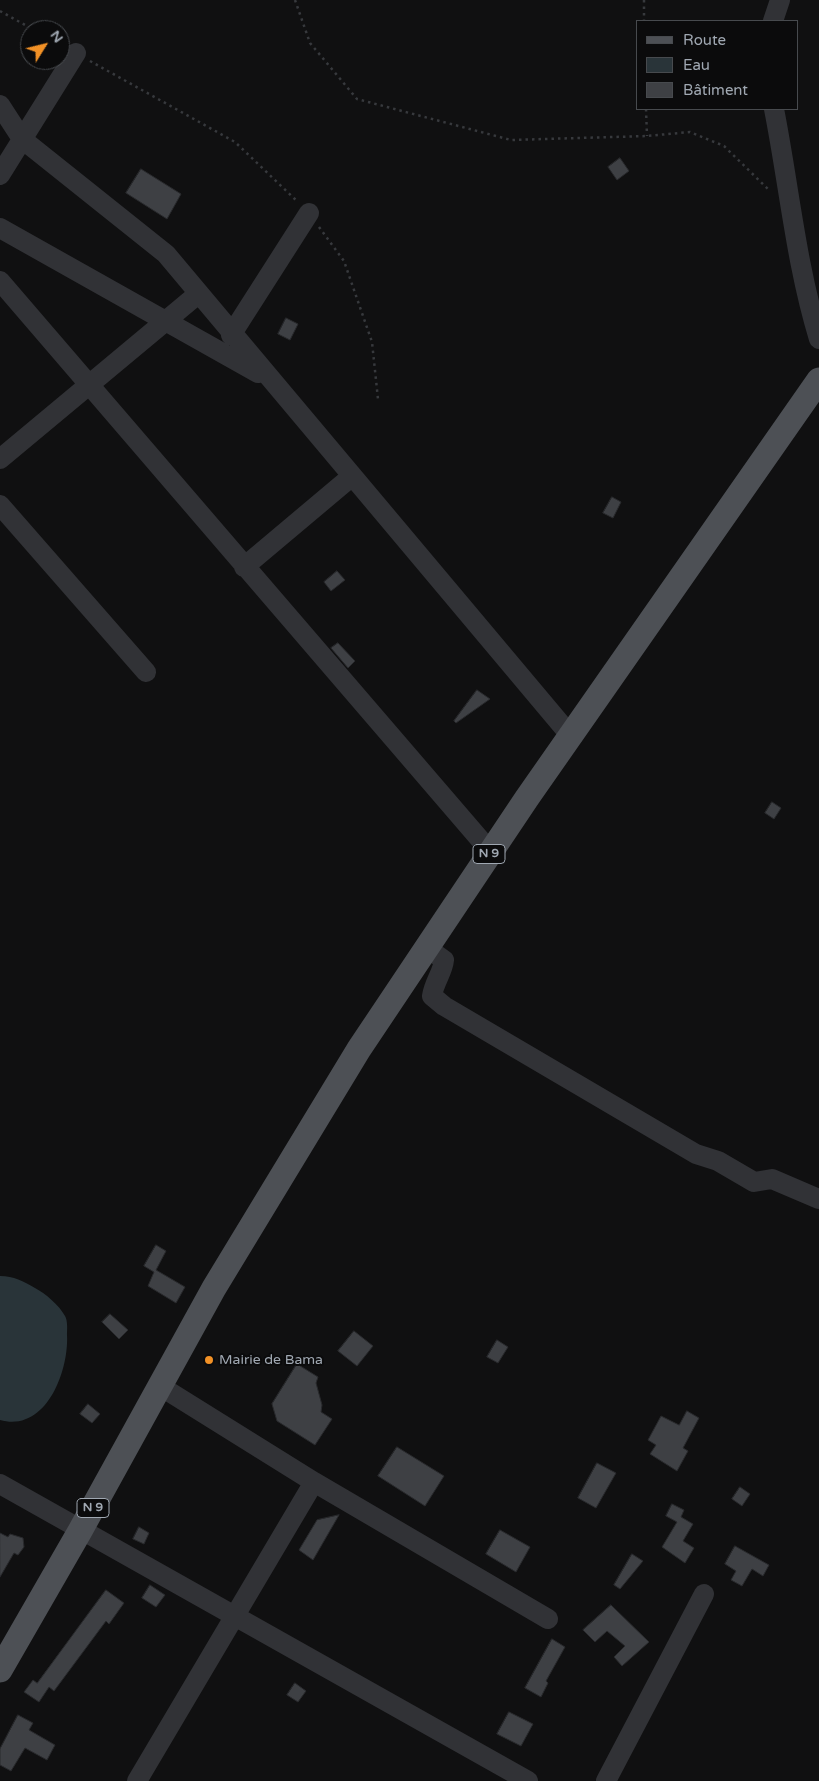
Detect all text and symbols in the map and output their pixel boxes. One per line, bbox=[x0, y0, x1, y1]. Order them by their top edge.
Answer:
north arrow bbox=[20, 20, 70, 70]
legend bbox=[636, 20, 799, 110]
text: N bbox=[47, 27, 67, 46]
text: Route bbox=[683, 31, 726, 49]
text: Eau bbox=[683, 56, 710, 74]
text: Bâtiment bbox=[683, 81, 748, 99]
road number: N 9 bbox=[473, 844, 505, 864]
place label: Mairie de Bama bbox=[219, 1352, 323, 1368]
marker: Mairie de Bama bbox=[203, 1354, 215, 1366]
road number: N 9 bbox=[77, 1499, 109, 1518]

